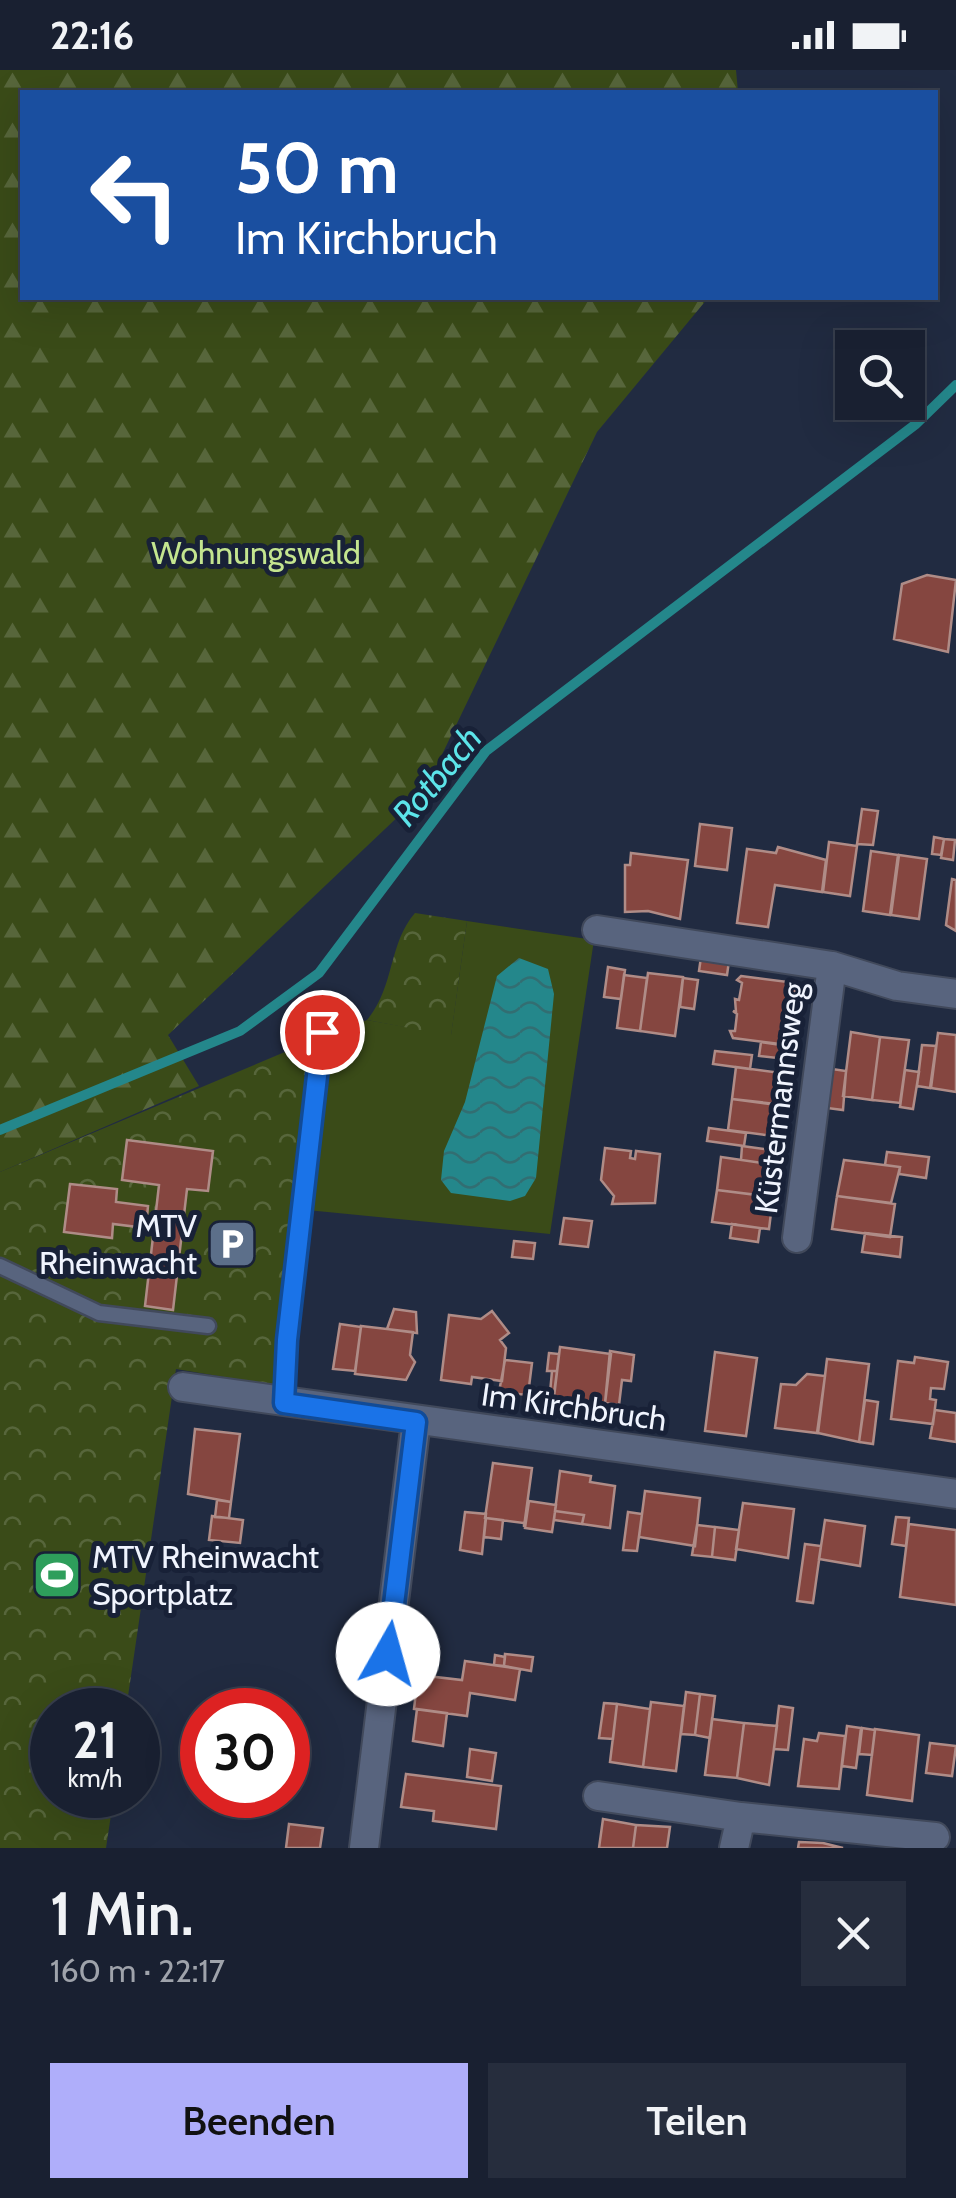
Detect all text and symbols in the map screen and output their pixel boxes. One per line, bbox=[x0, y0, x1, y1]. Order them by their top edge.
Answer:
text: 22:16 bbox=[50, 12, 134, 59]
text: 50 m bbox=[235, 125, 399, 211]
icon: left bbox=[70, 130, 200, 260]
text: Im Kirchbruch bbox=[235, 211, 498, 265]
map controls bbox=[835, 330, 925, 420]
button: search bbox=[835, 330, 925, 420]
park label: Wohnungswald bbox=[151, 533, 361, 572]
water label: Rotbach bbox=[383, 717, 491, 834]
street label: Küstermannsweg bbox=[746, 979, 813, 1216]
pin bbox=[280, 990, 365, 1075]
icon: arrive bbox=[295, 1005, 350, 1060]
place label: MTV Rheinwacht bbox=[39, 1206, 197, 1282]
parking icon: MTV Rheinwacht bbox=[206, 1218, 258, 1270]
street label: Im Kirchbruch bbox=[479, 1374, 669, 1439]
place label: MTV Rheinwacht Sportplatz bbox=[92, 1537, 319, 1613]
sports icon: MTV Rheinwacht Sportplatz bbox=[31, 1549, 83, 1601]
position arrow bbox=[336, 1602, 440, 1706]
speed limit sign: 30 bbox=[180, 1688, 310, 1818]
text: 21 bbox=[73, 1710, 117, 1771]
text: km/h bbox=[68, 1763, 122, 1793]
text: 1 Min. bbox=[50, 1877, 194, 1950]
button: close bbox=[801, 1881, 906, 1986]
text: 160 m · 22:17 bbox=[50, 1951, 225, 1990]
button: Beenden bbox=[50, 2063, 468, 2178]
button: Teilen bbox=[488, 2063, 906, 2178]

